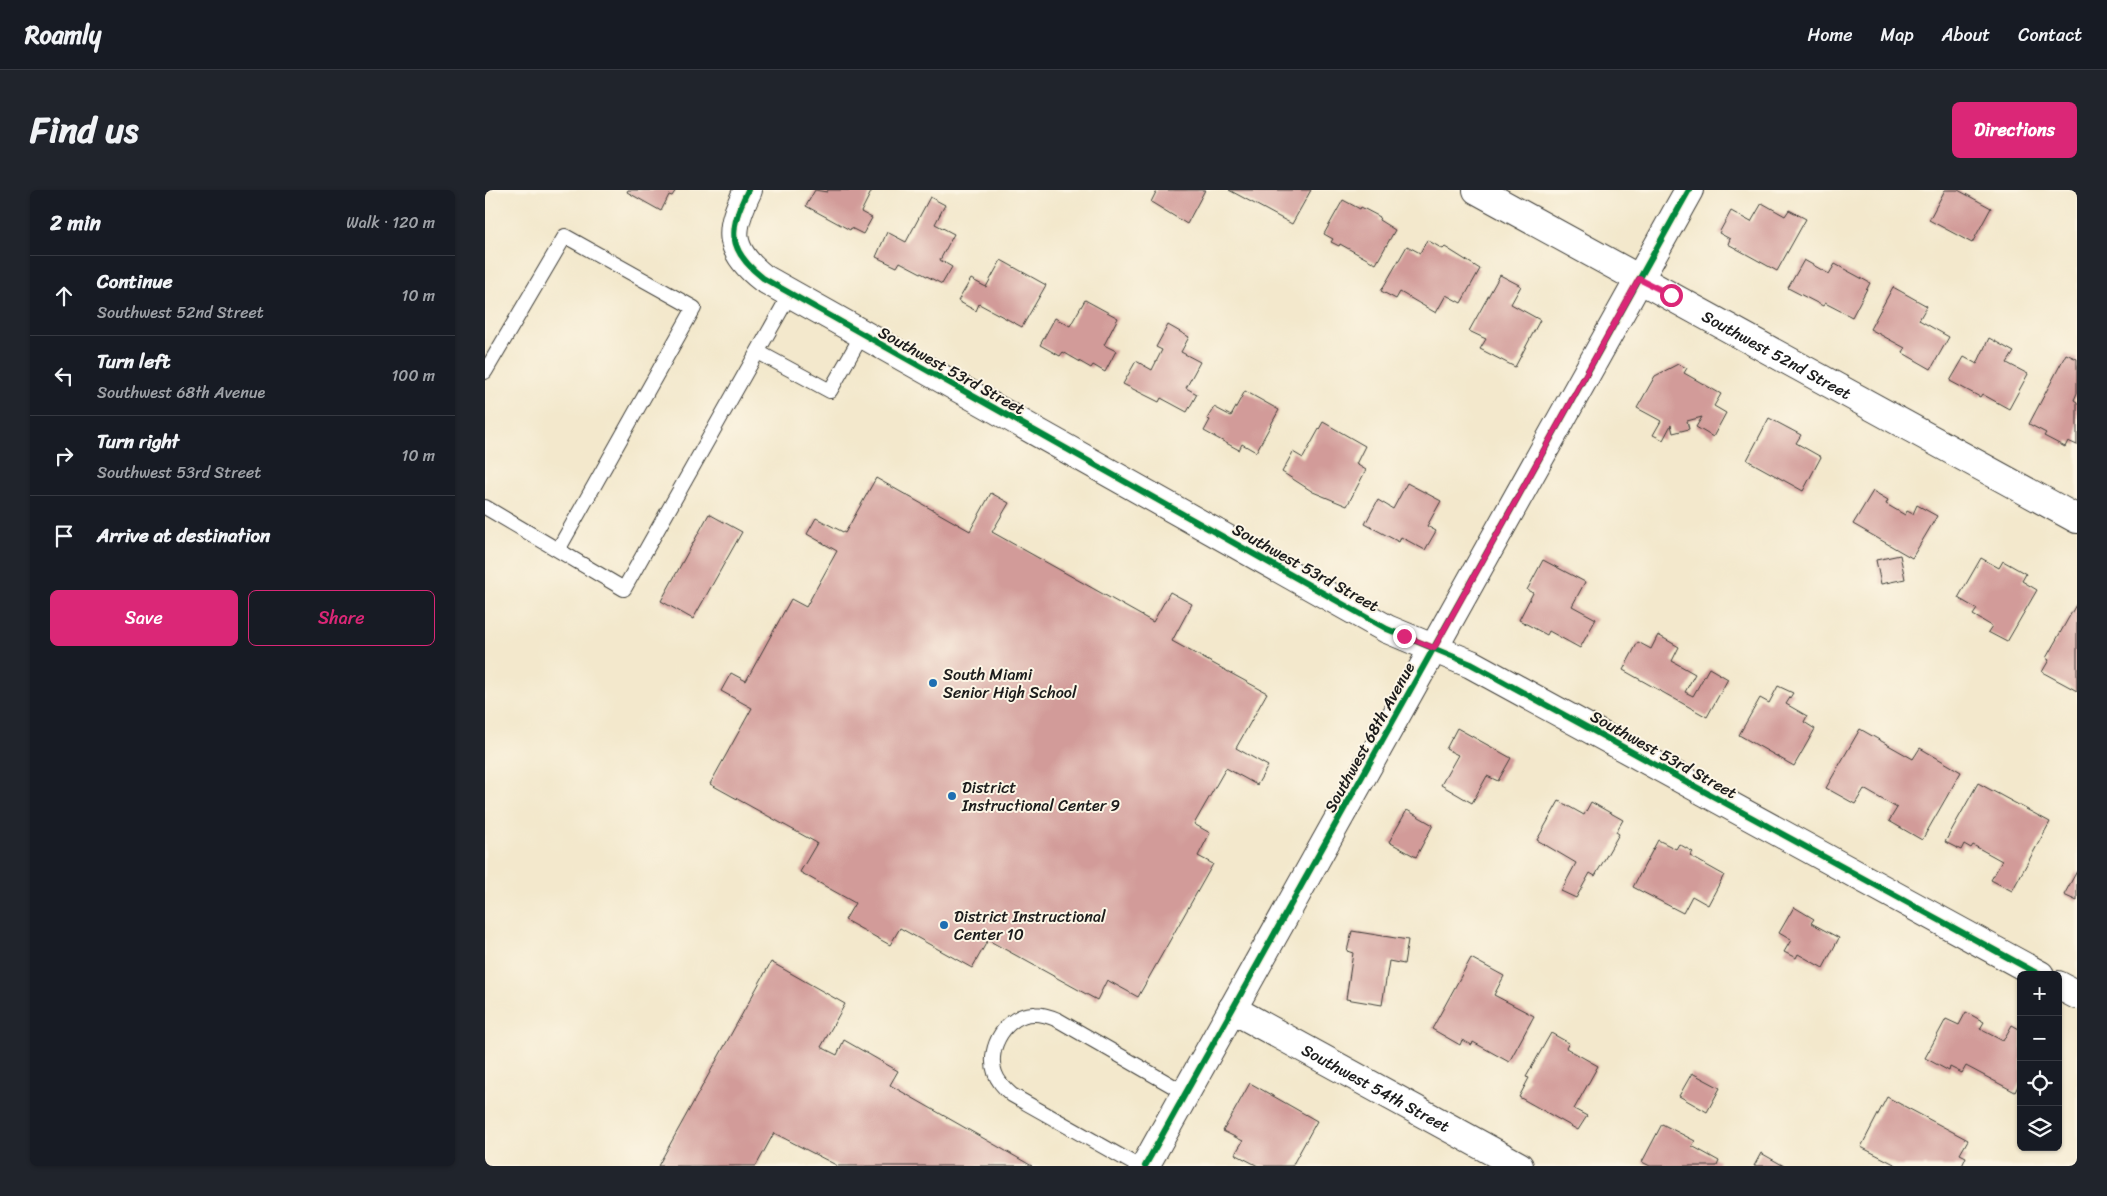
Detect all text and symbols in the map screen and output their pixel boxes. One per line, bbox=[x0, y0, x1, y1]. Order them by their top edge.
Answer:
text: Roamly bbox=[25, 14, 101, 56]
text: Home bbox=[1808, 19, 1853, 51]
text: Map bbox=[1881, 19, 1914, 51]
text: About bbox=[1942, 19, 1990, 51]
text: Contact bbox=[2018, 19, 2082, 51]
text: Find us bbox=[30, 99, 138, 161]
button: Directions bbox=[1952, 102, 2077, 158]
text: 2 min bbox=[50, 204, 101, 242]
text: Walk · 120 m bbox=[346, 208, 435, 237]
text: Continue bbox=[97, 265, 173, 298]
text: 10 m bbox=[402, 281, 435, 310]
icon: ahead bbox=[50, 282, 78, 310]
route start bbox=[1660, 284, 1683, 307]
text: Southwest 52nd Street bbox=[97, 298, 264, 327]
street label: Southwest 52nd Street bbox=[1696, 302, 1857, 408]
street label: Southwest 53rd Street bbox=[873, 318, 1031, 423]
text: Turn left bbox=[97, 345, 170, 378]
text: 100 m bbox=[391, 361, 435, 390]
icon: left bbox=[50, 362, 78, 390]
text: Southwest 68th Avenue bbox=[97, 378, 265, 407]
text: Turn right bbox=[97, 425, 179, 458]
text: 10 m bbox=[402, 441, 435, 470]
icon: right bbox=[50, 442, 78, 470]
text: Southwest 53rd Street bbox=[97, 458, 261, 487]
street label: Southwest 53rd Street bbox=[1227, 515, 1385, 620]
text: Arrive at destination bbox=[97, 519, 270, 552]
icon: arrive bbox=[50, 522, 78, 550]
button: Save bbox=[50, 590, 238, 646]
button: Share bbox=[248, 590, 435, 646]
route end bbox=[1393, 625, 1416, 648]
street label: Southwest 68th Avenue bbox=[1316, 656, 1423, 818]
place label: South Miami Senior High School bbox=[943, 660, 1077, 707]
marker: South Miami Senior High School bbox=[927, 677, 939, 689]
street label: Southwest 53rd Street bbox=[1585, 702, 1743, 807]
place label: District Instructional Center 9 bbox=[961, 773, 1120, 820]
marker: District Instructional Center 9 bbox=[946, 790, 958, 802]
place label: District Instructional Center 10 bbox=[954, 902, 1106, 949]
marker: District Instructional Center 10 bbox=[938, 919, 950, 931]
map controls bbox=[2017, 971, 2062, 1151]
button: + bbox=[2017, 971, 2062, 1016]
button: − bbox=[2017, 1016, 2062, 1061]
street label: Southwest 54th Street bbox=[1296, 1036, 1455, 1141]
button: locate bbox=[2017, 1061, 2062, 1106]
button: layers bbox=[2017, 1106, 2062, 1151]

